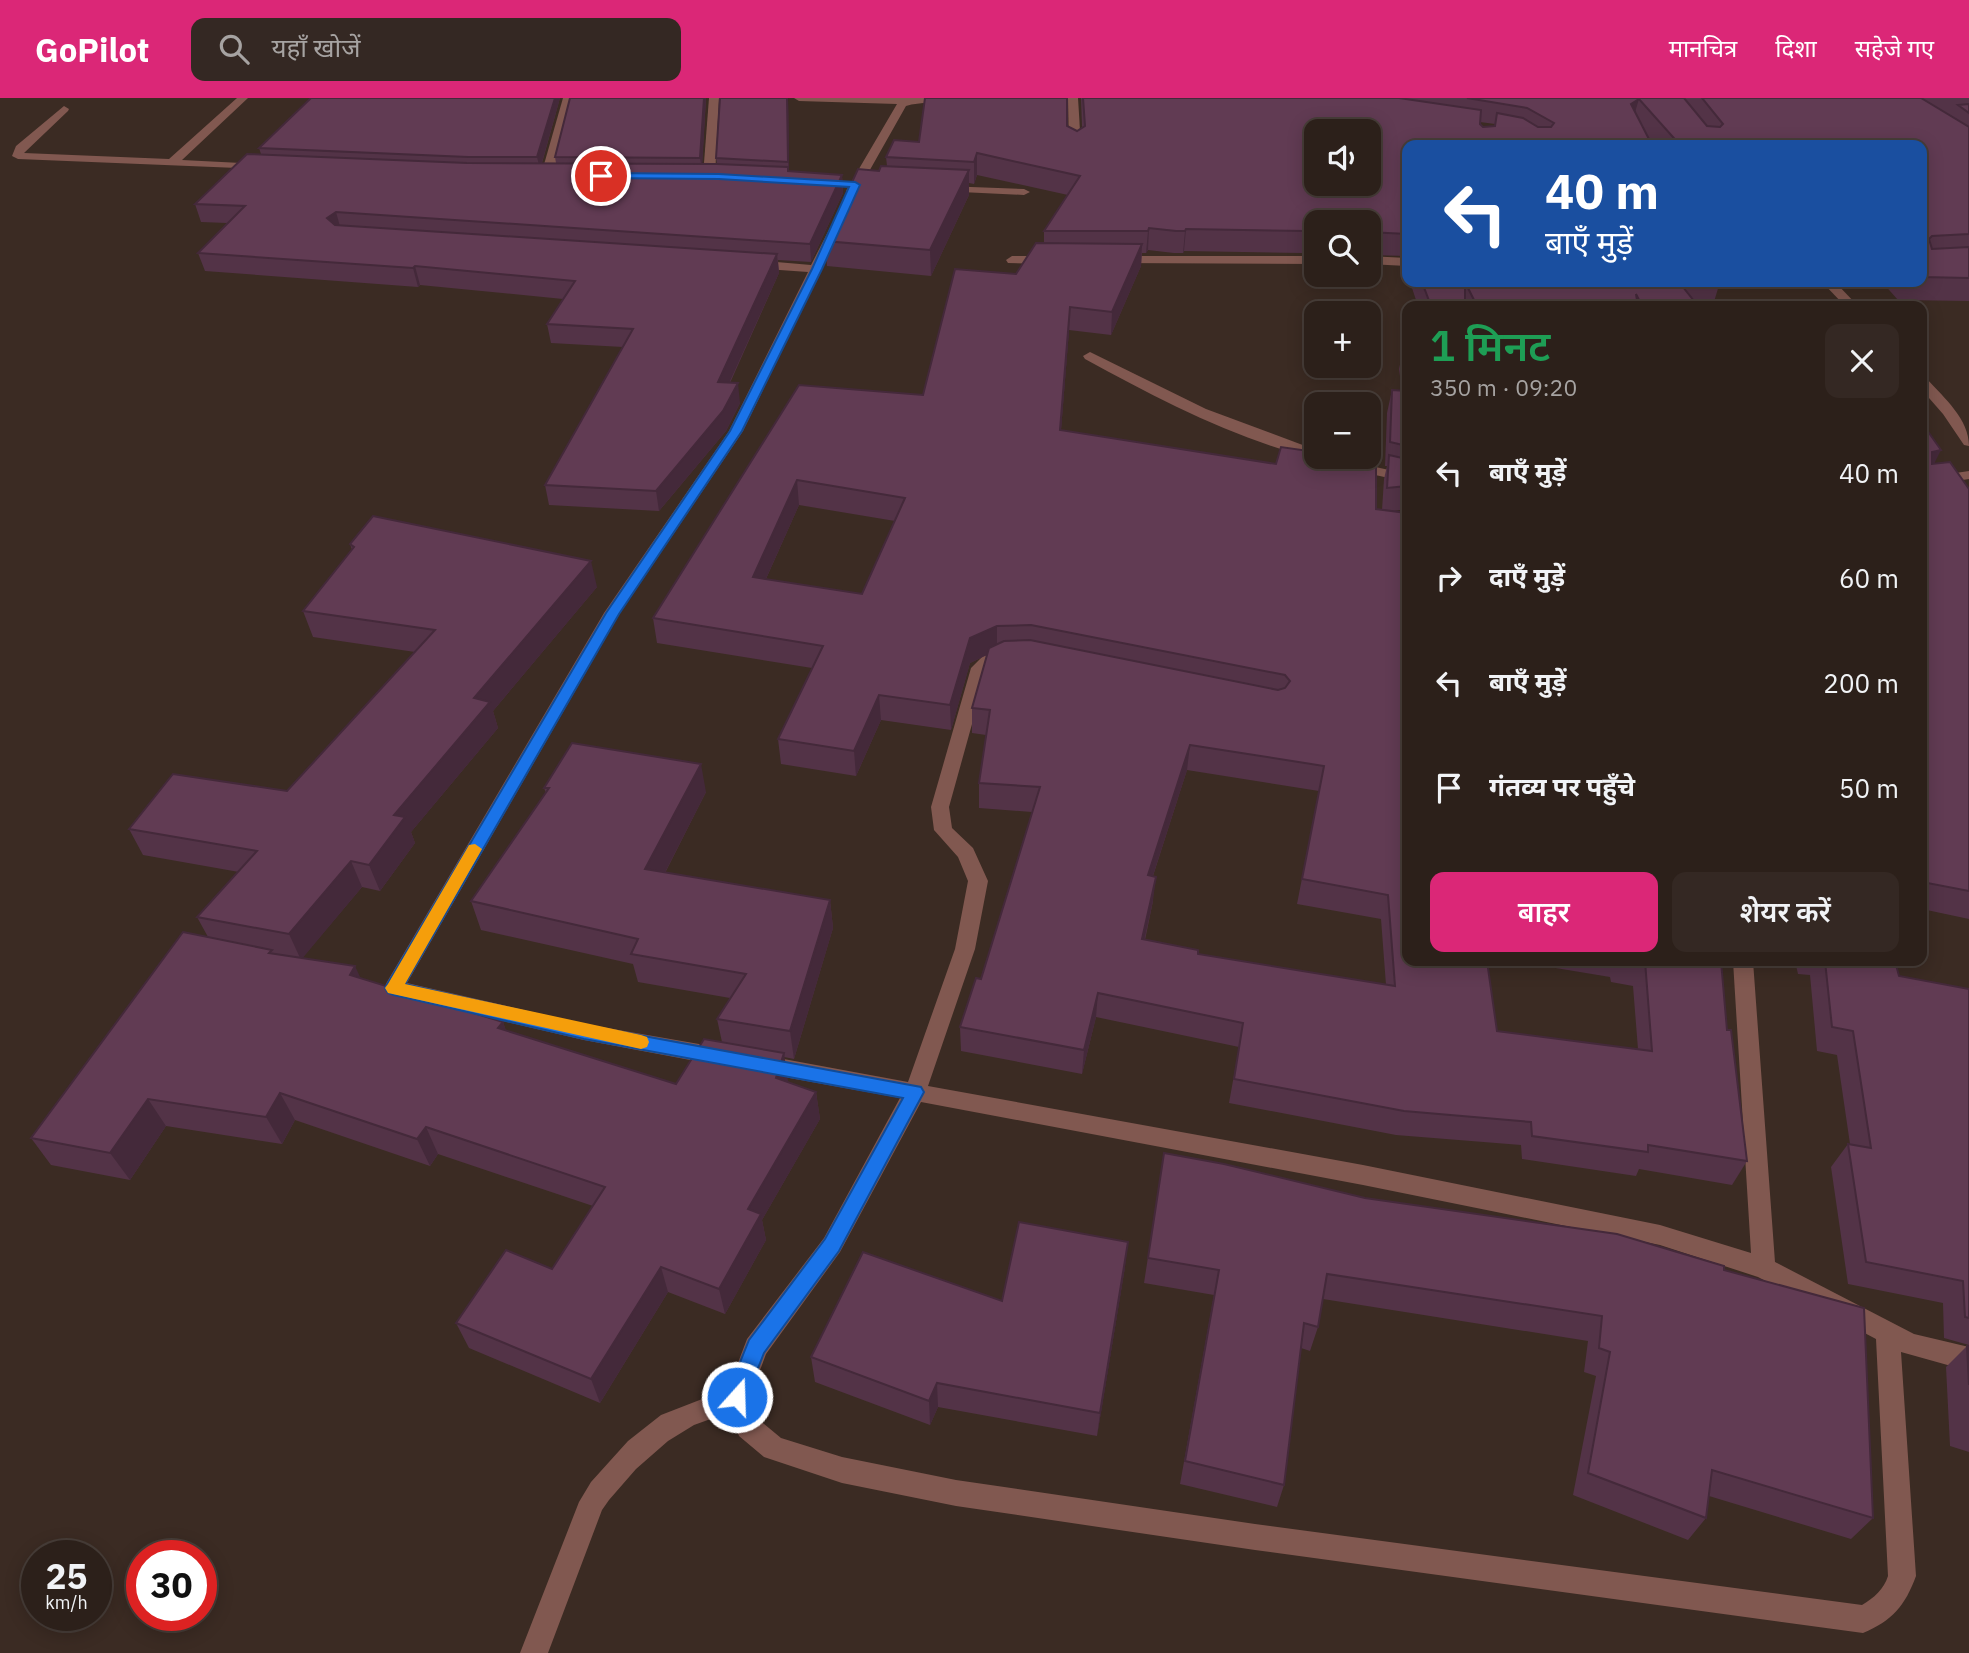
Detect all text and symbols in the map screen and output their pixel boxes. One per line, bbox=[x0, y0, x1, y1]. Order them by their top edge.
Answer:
search box bbox=[191, 18, 681, 81]
text: GoPilot bbox=[35, 28, 149, 71]
icon: search bbox=[215, 30, 253, 68]
text: यहाँ खोजें bbox=[271, 30, 361, 64]
text: मानचित्र bbox=[1669, 32, 1737, 64]
text: दिशा bbox=[1775, 32, 1817, 64]
text: सहेजे गए bbox=[1855, 32, 1934, 64]
map controls bbox=[1304, 119, 1381, 469]
button: sound bbox=[1304, 119, 1381, 196]
pin bbox=[571, 146, 631, 206]
icon: arrive bbox=[582, 157, 620, 195]
text: 40 m bbox=[1545, 159, 1659, 222]
icon: left bbox=[1430, 168, 1521, 259]
button: search bbox=[1304, 210, 1381, 287]
text: बाएँ मुड़ें bbox=[1545, 221, 1633, 263]
button: + bbox=[1304, 301, 1381, 378]
text: 1 मिनट bbox=[1430, 318, 1550, 373]
button: close bbox=[1825, 324, 1899, 398]
text: 350 m · 09:20 bbox=[1430, 372, 1577, 402]
button: − bbox=[1304, 392, 1381, 469]
icon: left bbox=[1430, 454, 1468, 492]
text: बाएँ मुड़ें bbox=[1489, 454, 1566, 488]
text: 40 m bbox=[1839, 456, 1899, 490]
icon: right bbox=[1430, 559, 1468, 597]
text: दाएँ मुड़ें bbox=[1489, 559, 1565, 593]
text: 60 m bbox=[1839, 561, 1899, 595]
icon: left bbox=[1430, 664, 1468, 702]
text: बाएँ मुड़ें bbox=[1489, 664, 1566, 698]
text: 200 m bbox=[1823, 666, 1899, 700]
icon: arrive bbox=[1430, 769, 1468, 807]
text: गंतव्य पर पहुँचे bbox=[1489, 769, 1635, 803]
text: 50 m bbox=[1839, 771, 1899, 805]
button: बाहर bbox=[1430, 872, 1658, 952]
button: शेयर करें bbox=[1672, 872, 1899, 952]
position arrow bbox=[700, 1360, 774, 1434]
speed limit sign: 30 bbox=[126, 1540, 217, 1631]
text: 25 bbox=[45, 1553, 88, 1599]
text: km/h bbox=[45, 1591, 88, 1614]

